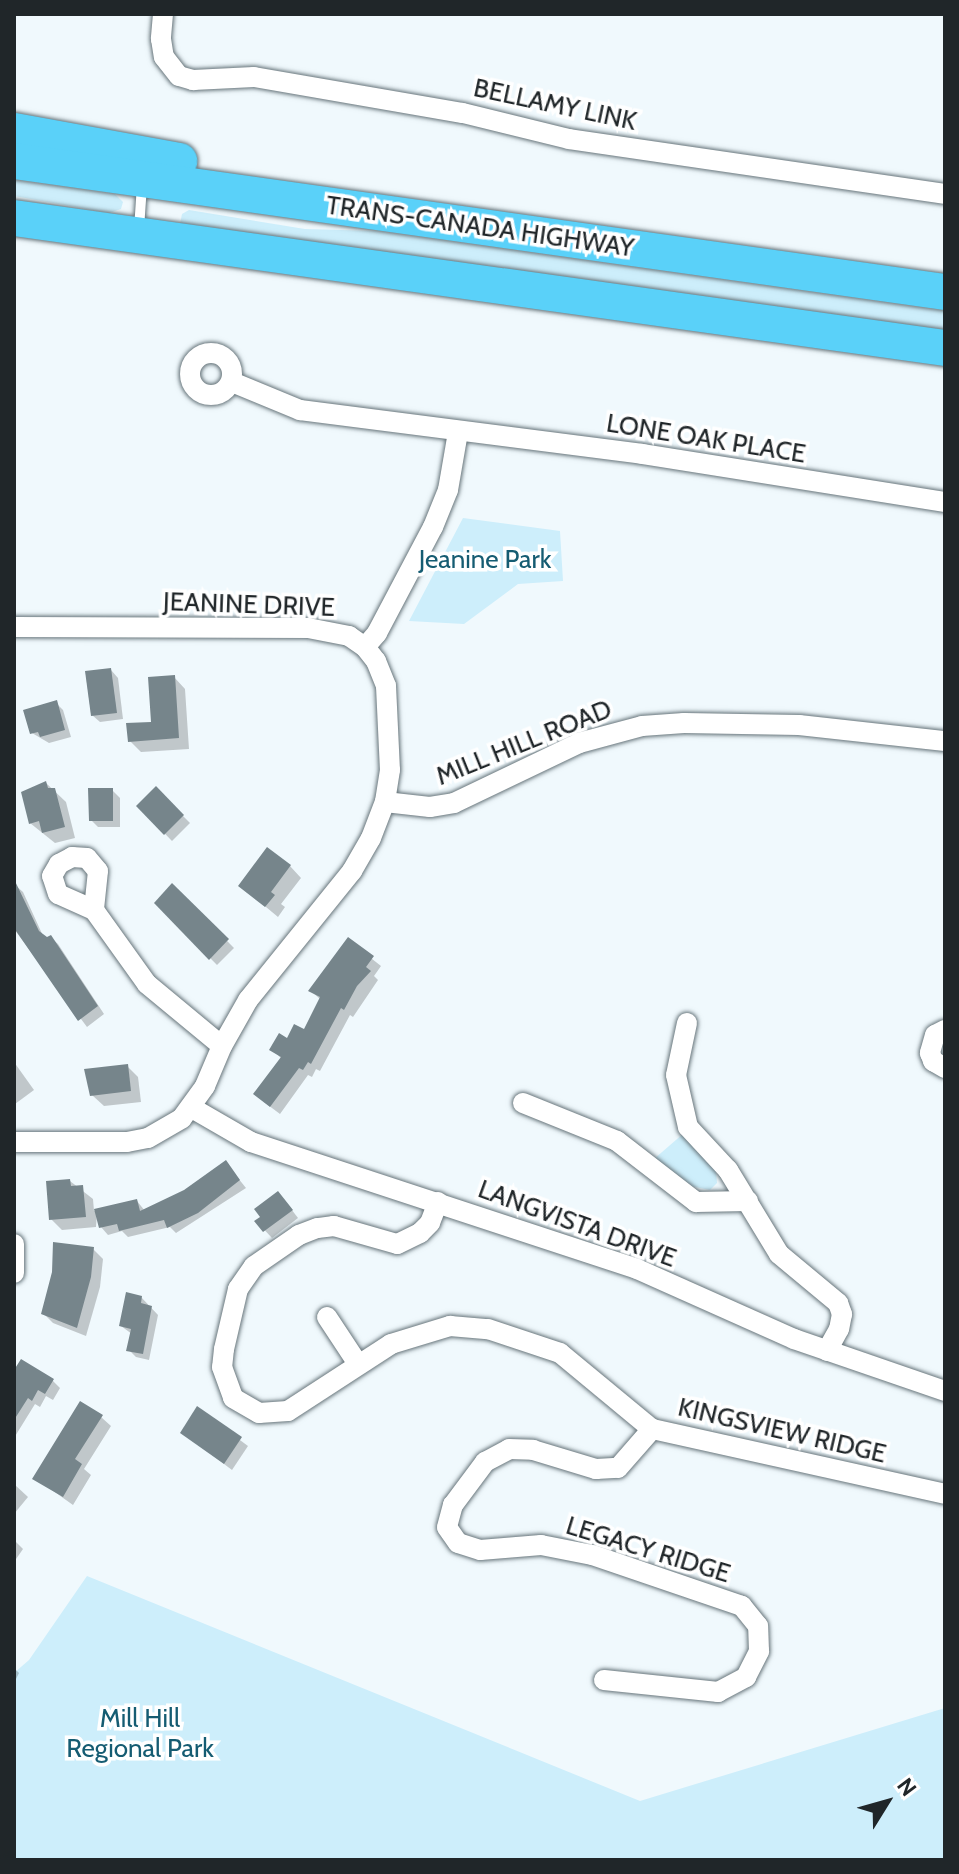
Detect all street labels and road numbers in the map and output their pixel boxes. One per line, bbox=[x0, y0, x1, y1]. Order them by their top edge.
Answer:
street label: BELLAMY LINK bbox=[471, 73, 639, 137]
street label: TRANS-CANADA HIGHWAY bbox=[324, 190, 636, 264]
street label: LONE OAK PLACE bbox=[604, 408, 808, 470]
street label: JEANINE DRIVE bbox=[163, 586, 335, 624]
street label: MILL HILL ROAD bbox=[432, 694, 616, 792]
street label: LANGVISTA DRIVE bbox=[474, 1174, 680, 1274]
street label: KINGSVIEW RIDGE bbox=[675, 1392, 889, 1470]
street label: LEGACY RIDGE bbox=[562, 1510, 734, 1590]

